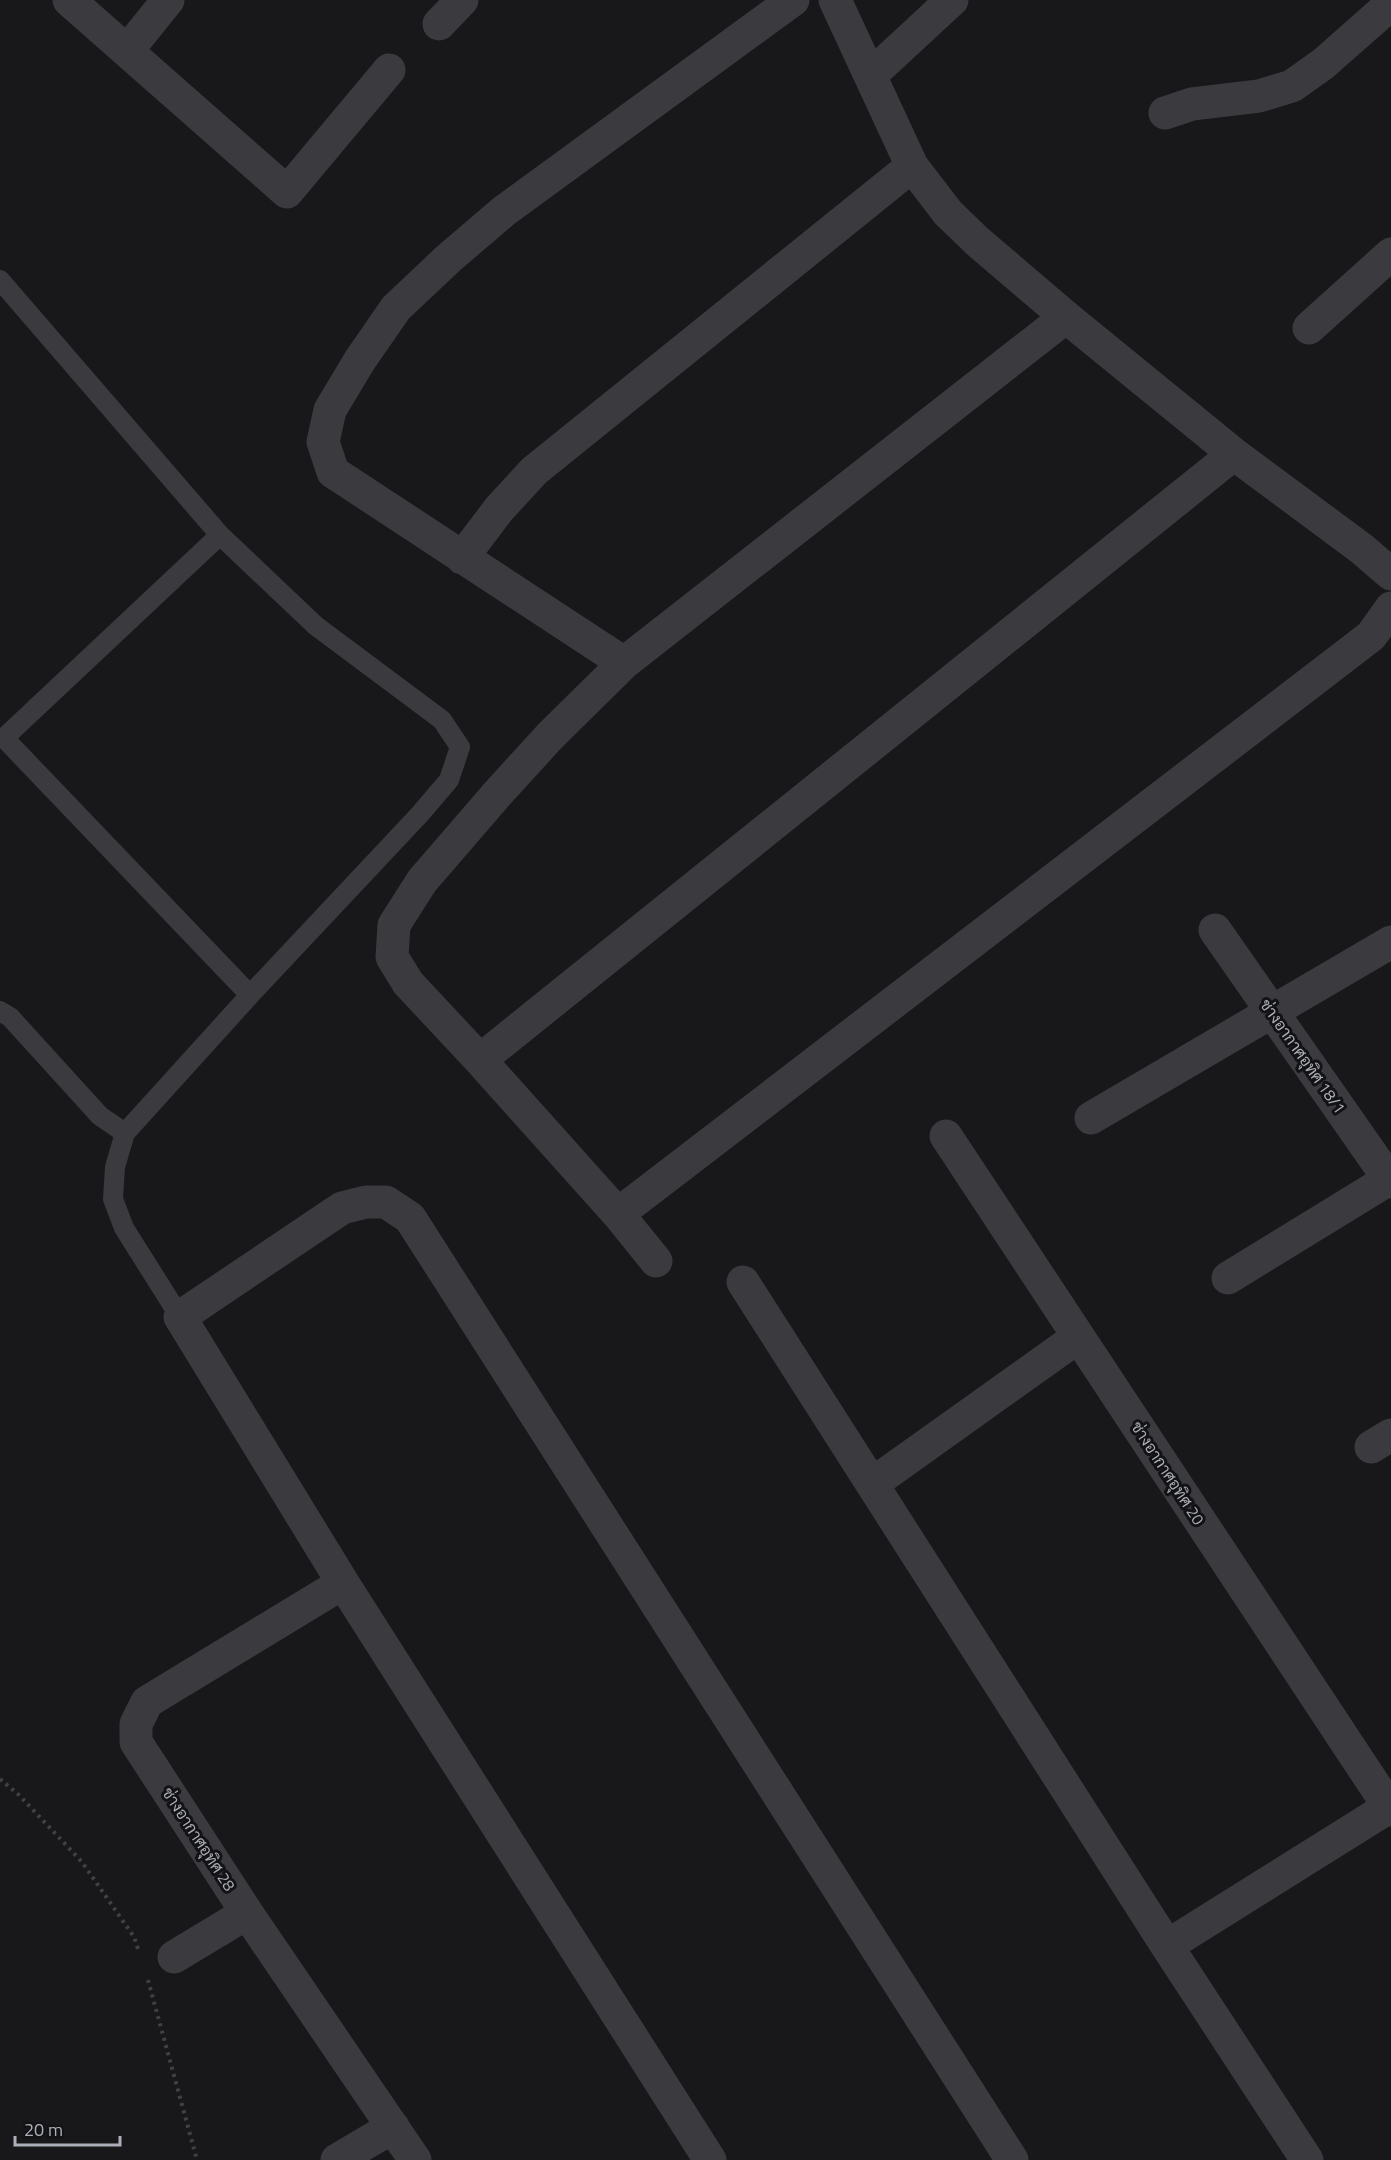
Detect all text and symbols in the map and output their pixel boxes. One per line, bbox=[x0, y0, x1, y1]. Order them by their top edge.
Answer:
street label: ช่างอากาศอุทิศ 18/1 bbox=[1254, 994, 1352, 1118]
street label: ช่างอากาศอุทิศ 20 bbox=[1125, 1416, 1211, 1530]
street label: ช่างอากาศอุทิศ 28 bbox=[156, 1782, 242, 1896]
scale bar bbox=[15, 2109, 120, 2147]
text: 20 m bbox=[24, 2116, 63, 2143]

